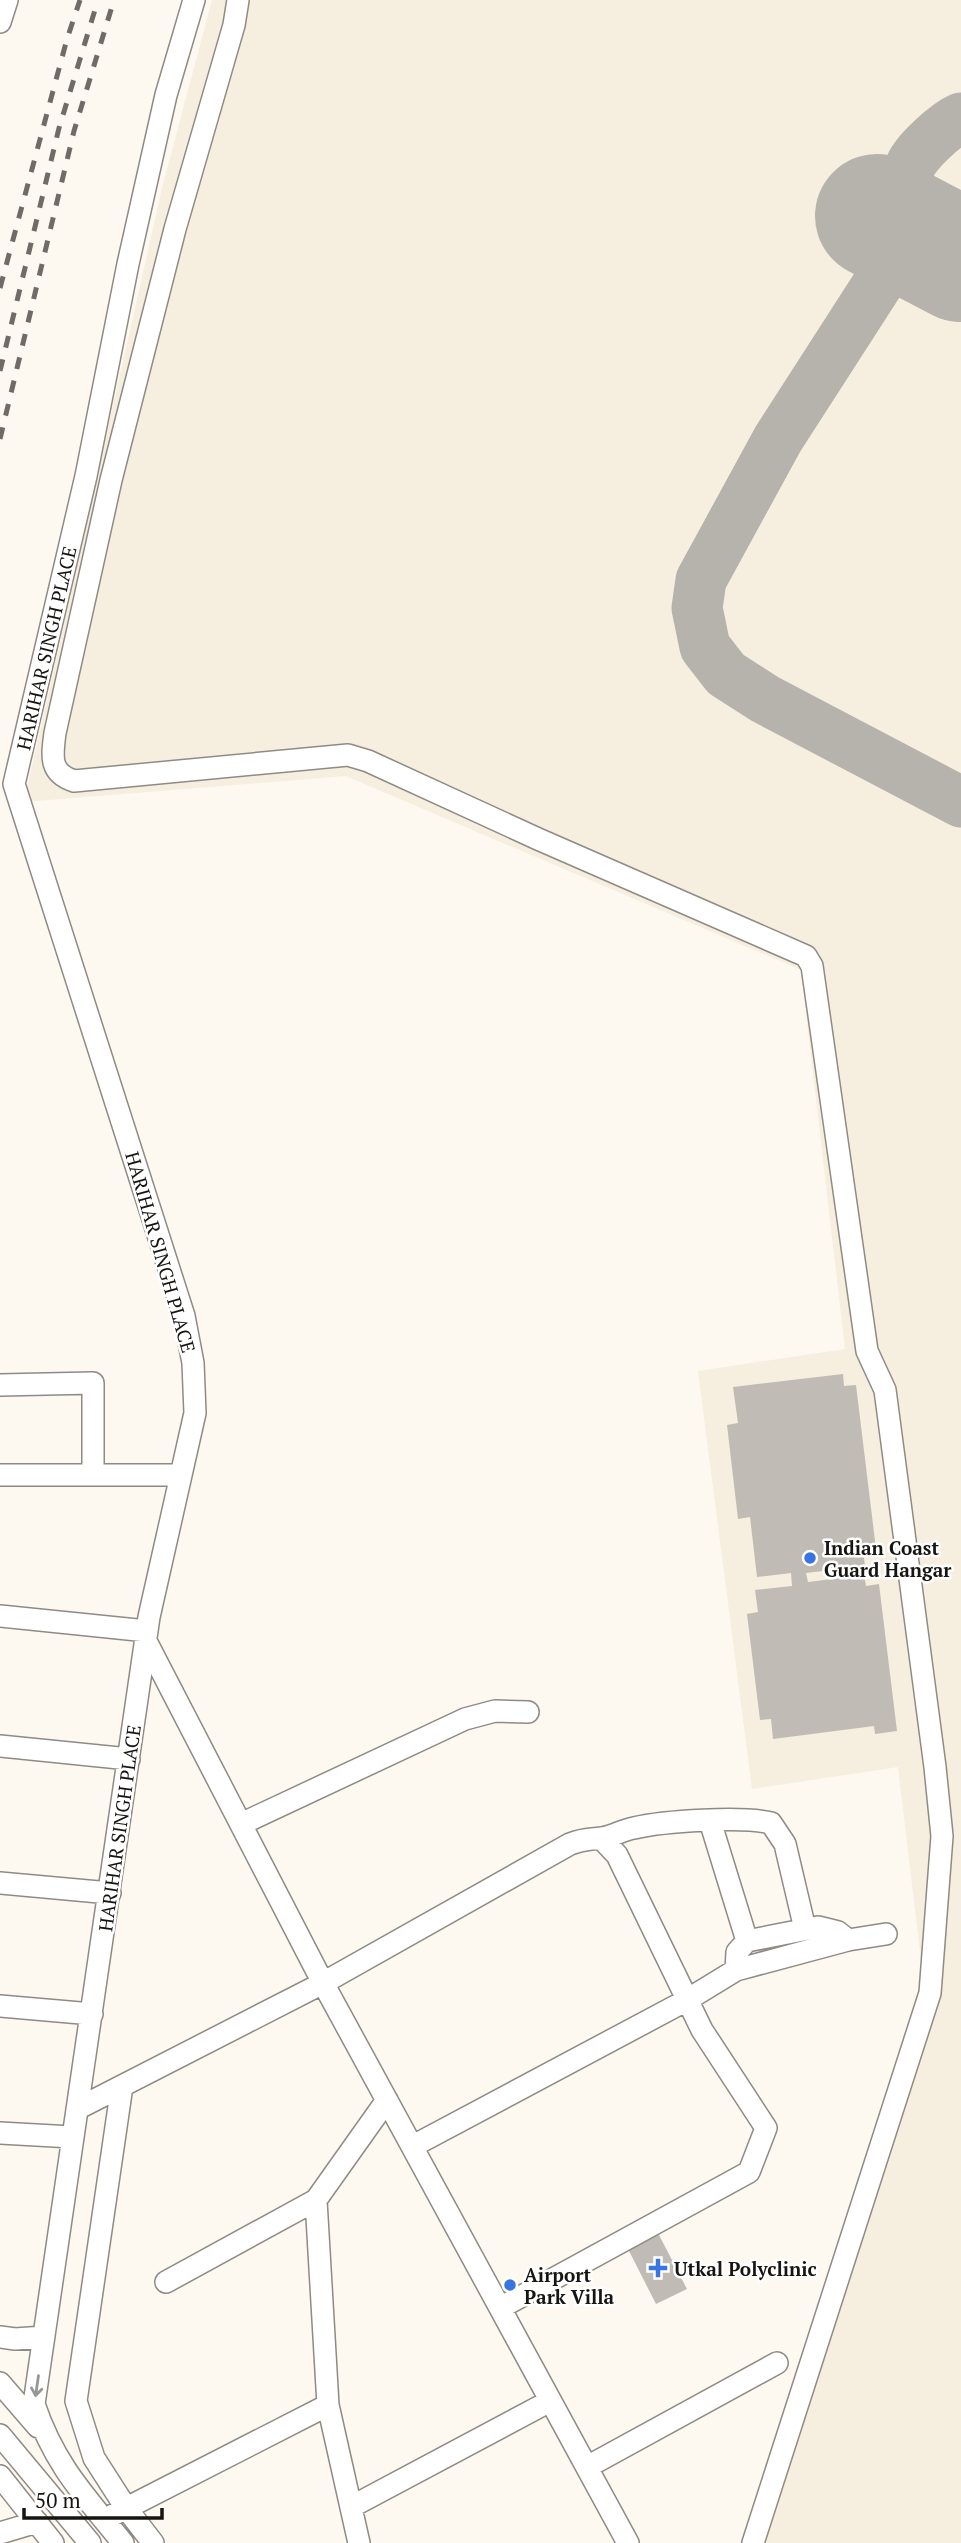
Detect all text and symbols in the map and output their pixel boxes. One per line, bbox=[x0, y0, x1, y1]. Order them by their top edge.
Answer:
street label: HARIHAR SINGH PLACE bbox=[10, 544, 82, 752]
street label: HARIHAR SINGH PLACE bbox=[120, 1148, 202, 1356]
place label: Indian Coast Guard Hangar bbox=[824, 1535, 952, 1582]
marker: Indian Coast Guard Hangar bbox=[802, 1550, 818, 1566]
street label: HARIHAR SINGH PLACE bbox=[92, 1723, 146, 1933]
place label: Utkal Polyclinic bbox=[674, 2256, 817, 2281]
marker: Utkal Polyclinic bbox=[648, 2258, 668, 2278]
place label: Airport Park Villa bbox=[524, 2262, 615, 2309]
marker: Airport Park Villa bbox=[502, 2277, 518, 2293]
one-way arrow bbox=[30, 2375, 43, 2397]
scale bar bbox=[24, 2476, 163, 2520]
text: 50 m bbox=[35, 2486, 81, 2514]

